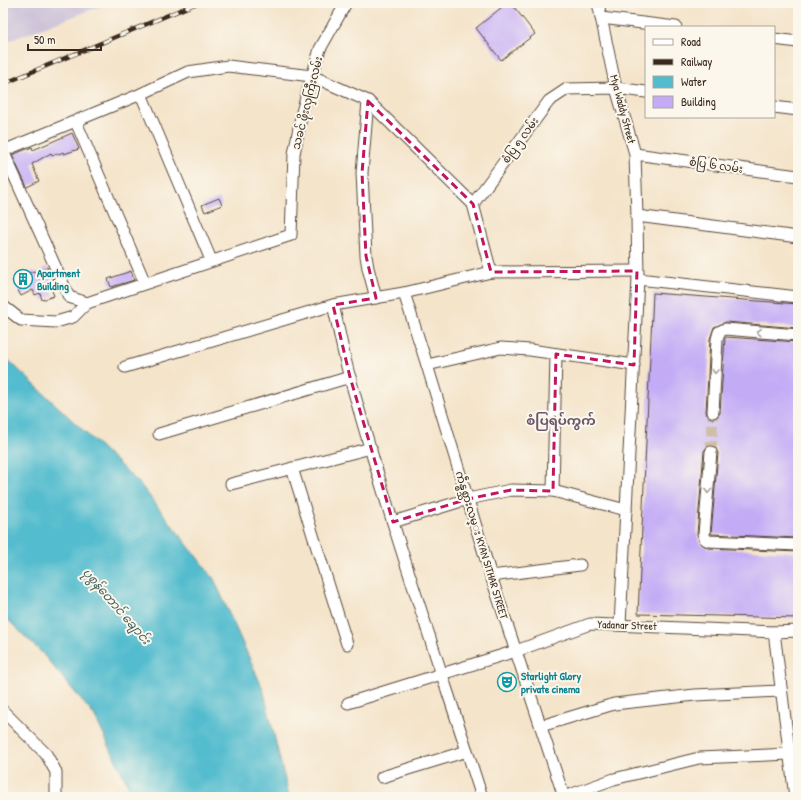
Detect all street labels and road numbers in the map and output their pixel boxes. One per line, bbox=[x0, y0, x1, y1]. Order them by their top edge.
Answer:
street label: သခင် ဖိုးလှကြီးလမ်း bbox=[289, 55, 327, 151]
street label: Mya Waddy Street bbox=[607, 73, 639, 145]
street label: စံပြ ၅ လမ်း bbox=[499, 114, 543, 167]
street label: စံပြ ၆ လမ်း bbox=[688, 154, 744, 178]
street label: ကဵန္စစ္သားလမ္း KYAN SITHAR STREET bbox=[451, 469, 511, 622]
street label: Yadanar Street bbox=[597, 617, 657, 633]

